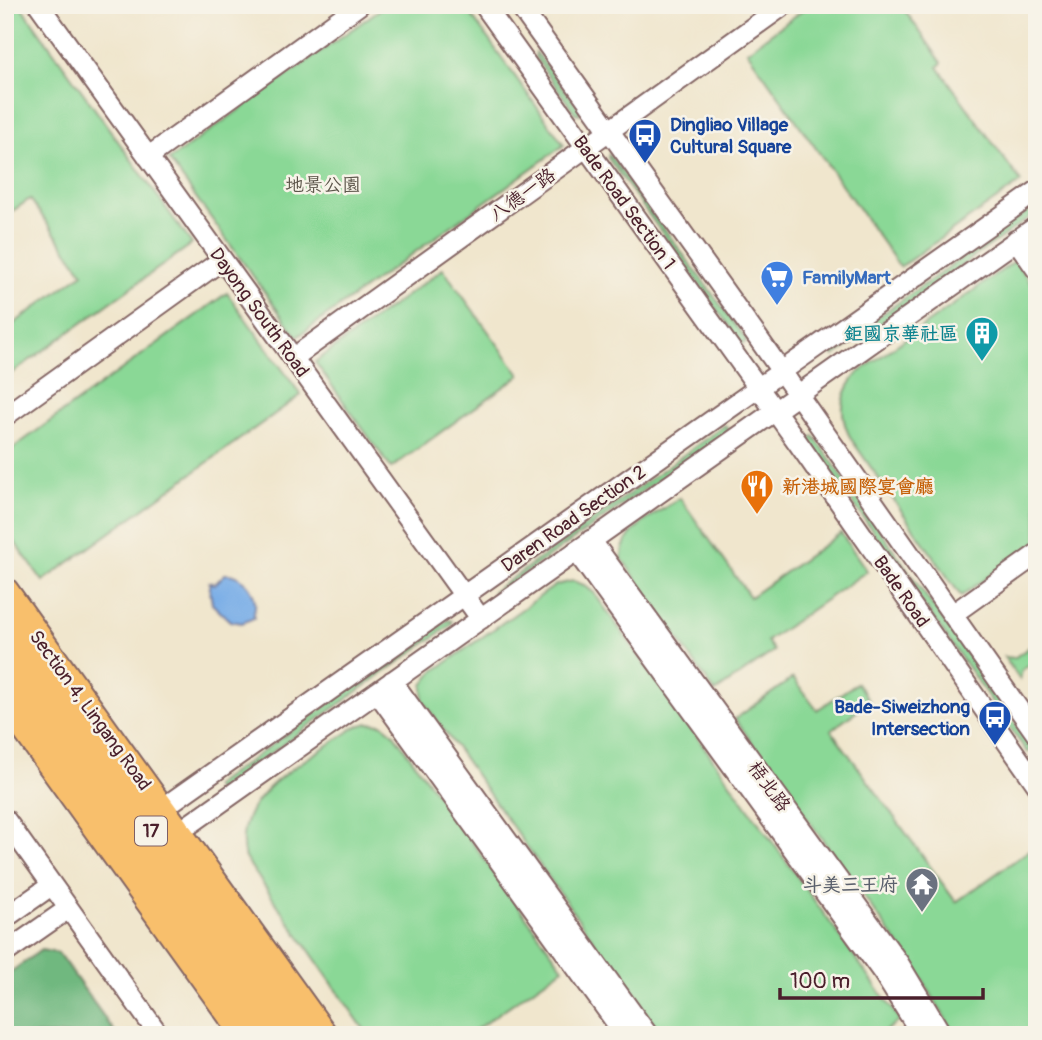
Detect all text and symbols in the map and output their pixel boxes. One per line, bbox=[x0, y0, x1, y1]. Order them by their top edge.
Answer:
place label: Dingliao Village Cultural Square bbox=[670, 113, 792, 159]
bus stop icon: Dingliao Village Cultural Square bbox=[626, 116, 664, 165]
street label: Bade Road Section 1 bbox=[568, 131, 681, 274]
street label: 八德一路 bbox=[485, 163, 560, 227]
park label: 地景公園 bbox=[285, 173, 361, 197]
street label: Dayong South Road bbox=[204, 243, 314, 382]
supermarket icon: FamilyMart bbox=[758, 258, 796, 307]
place label: FamilyMart bbox=[802, 266, 892, 290]
building icon: 鉅國京華社區 bbox=[963, 314, 1001, 363]
place label: 鉅國京華社區 bbox=[844, 322, 958, 346]
street label: Daren Road Section 2 bbox=[497, 460, 651, 578]
restaurant icon: 新港城國際宴會廳 bbox=[738, 467, 776, 516]
place label: 新港城國際宴會廳 bbox=[782, 475, 934, 499]
street label: Bade Road bbox=[868, 551, 935, 632]
street label: Section 4, Lingang Road bbox=[24, 626, 156, 795]
place label: Bade-Siweizhong Intersection bbox=[834, 695, 970, 741]
bus stop icon: Bade-Siweizhong Intersection bbox=[976, 698, 1014, 747]
street label: 梧北路 bbox=[743, 756, 796, 817]
road number: 17 bbox=[135, 816, 167, 846]
temple icon: 斗美三王府 bbox=[903, 865, 941, 914]
place label: 斗美三王府 bbox=[803, 873, 898, 897]
scale bar bbox=[780, 956, 982, 1000]
text: 100 m bbox=[790, 968, 850, 995]

